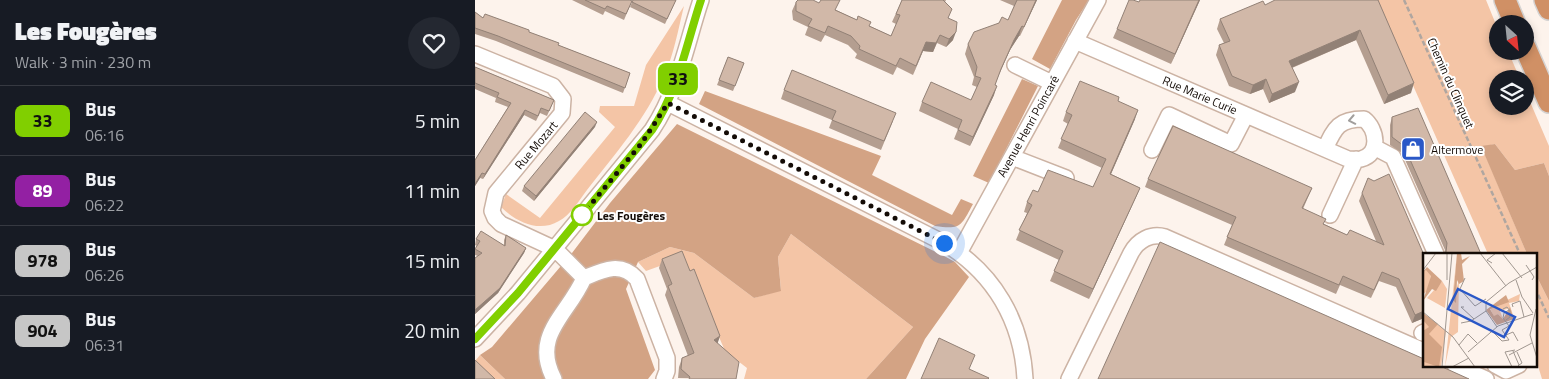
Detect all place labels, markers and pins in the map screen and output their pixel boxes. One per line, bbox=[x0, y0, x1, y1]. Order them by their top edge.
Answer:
shop icon: Altermove bbox=[1400, 136, 1426, 162]
place label: Altermove bbox=[1431, 140, 1483, 159]
marker: Les Fougères bbox=[571, 204, 593, 226]
place label: Les Fougères bbox=[597, 206, 665, 225]

